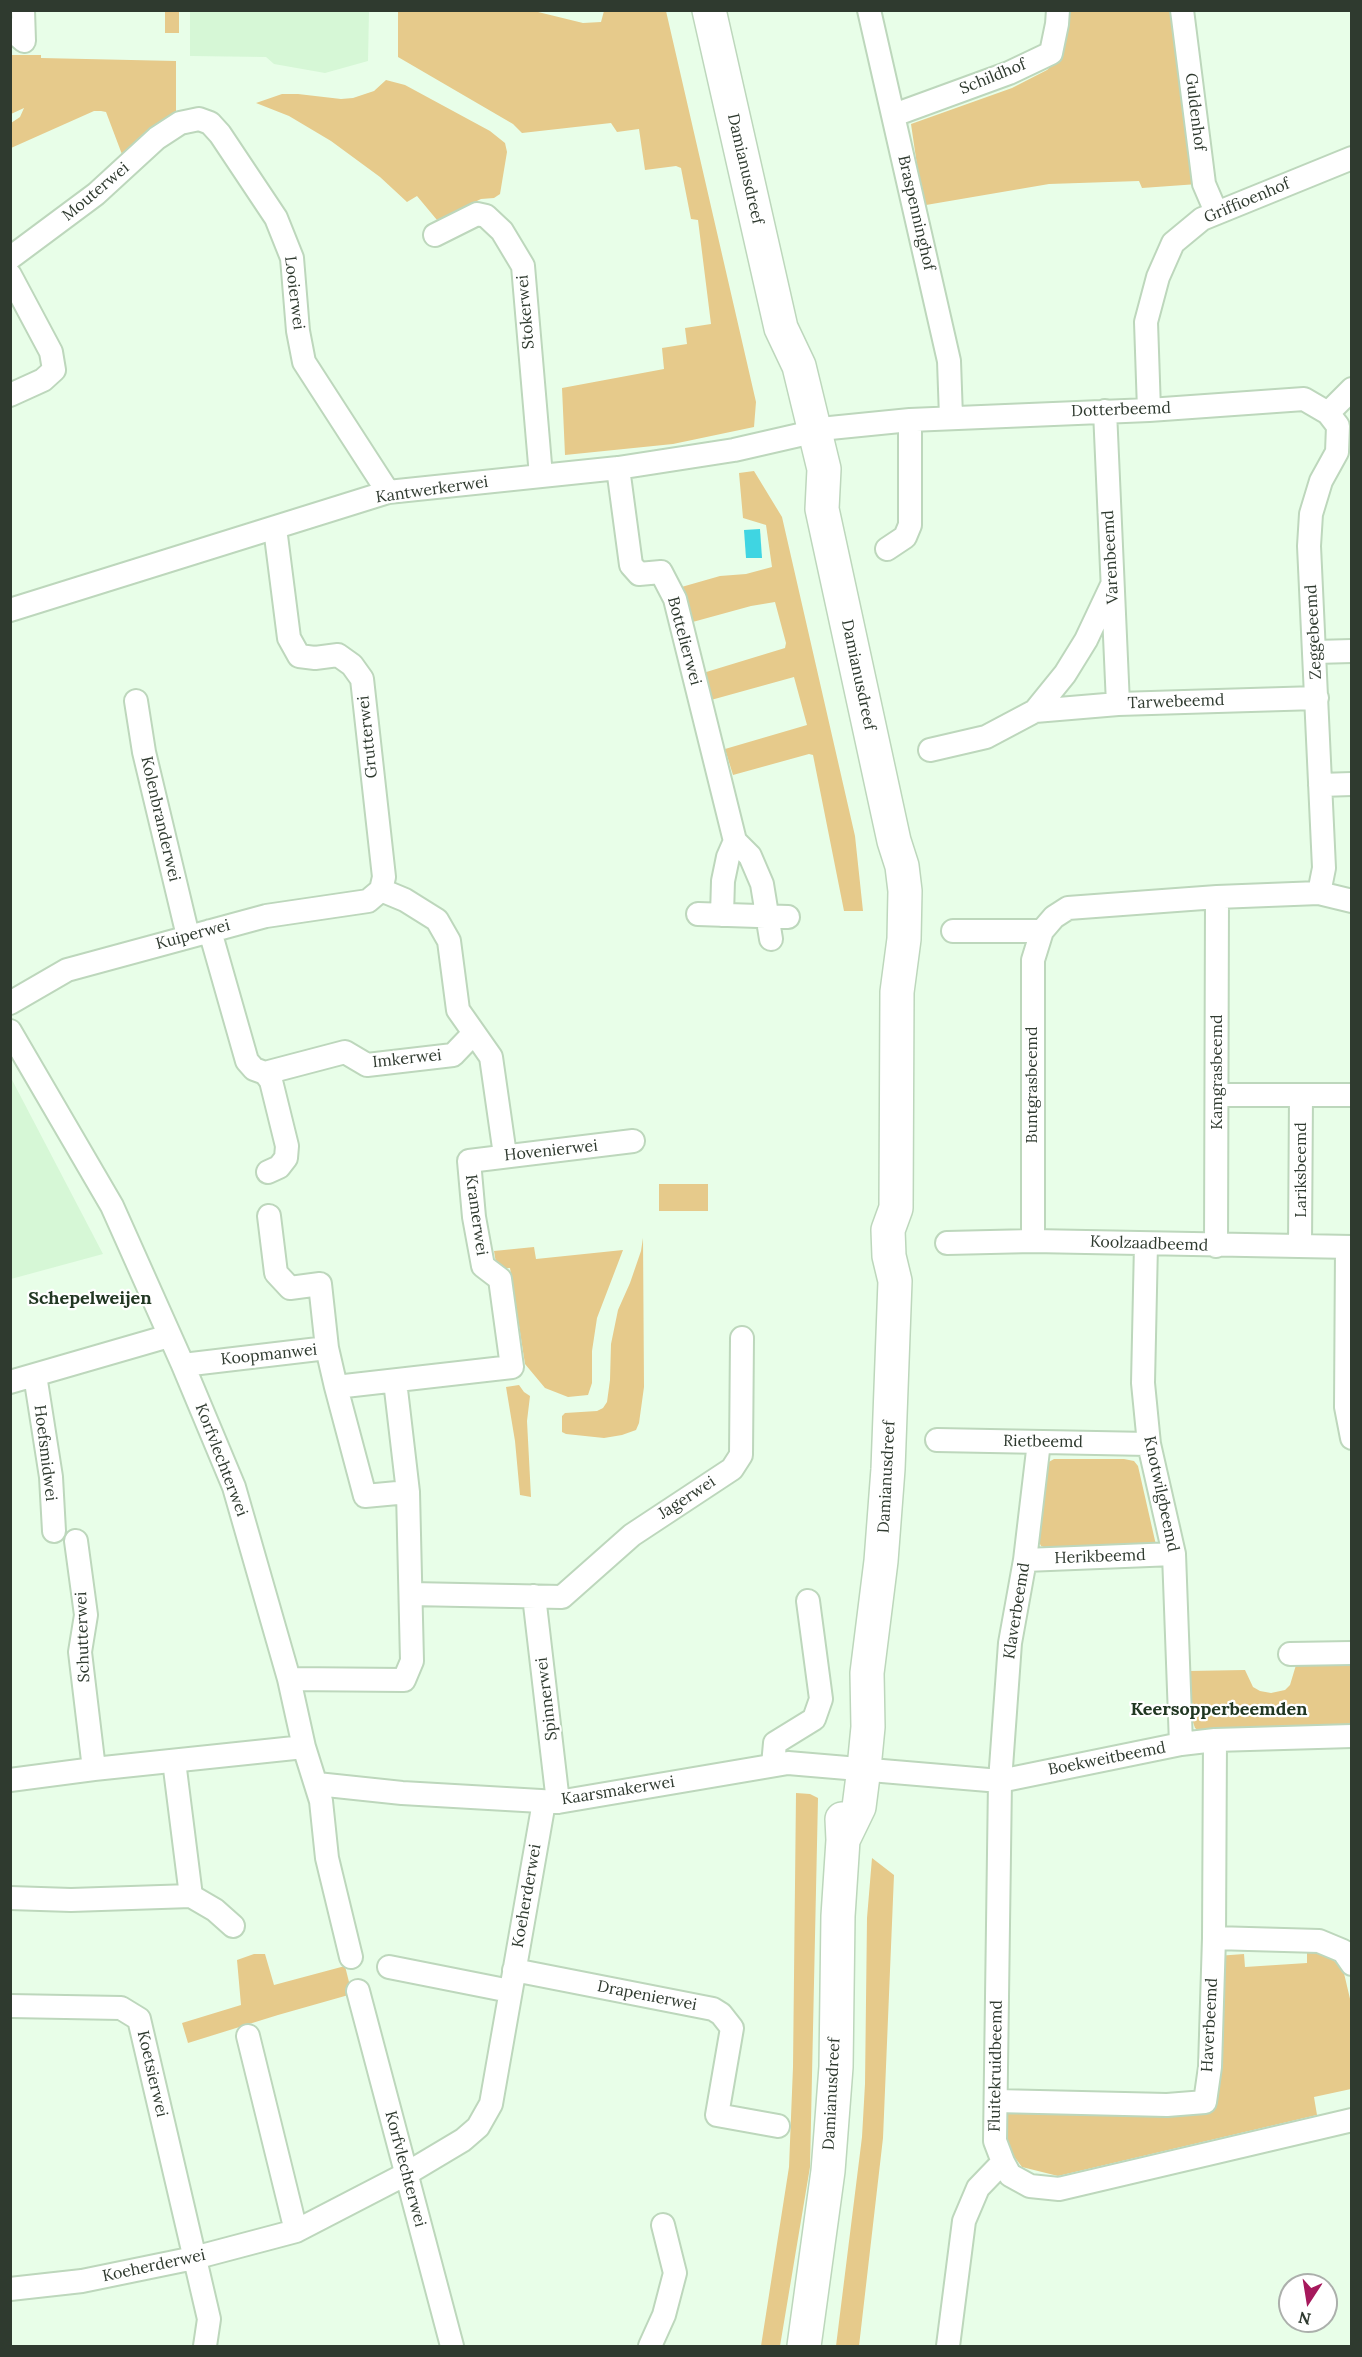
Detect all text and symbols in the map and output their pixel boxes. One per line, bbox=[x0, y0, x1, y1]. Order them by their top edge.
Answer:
street label: Schildhof bbox=[957, 55, 1029, 99]
street label: Guldenhof bbox=[1181, 72, 1209, 152]
street label: Damianusdreef bbox=[723, 112, 767, 226]
street label: Braspenninghof bbox=[893, 154, 939, 272]
street label: Mouterwei bbox=[59, 159, 133, 225]
street label: Griffioenhof bbox=[1201, 174, 1293, 228]
street label: Looierwei bbox=[280, 255, 308, 331]
street label: Stokerwei bbox=[513, 274, 539, 350]
street label: Dotterbeemd bbox=[1071, 399, 1171, 421]
street label: Kantwerkerwei bbox=[375, 473, 489, 507]
street label: Varenbeemd bbox=[1099, 510, 1123, 604]
street label: Zeggebeemd bbox=[1302, 584, 1326, 680]
street label: Bottelierwei bbox=[663, 595, 705, 687]
street label: Damianusdreef bbox=[837, 618, 879, 732]
street label: Tarwebeemd bbox=[1127, 691, 1225, 713]
street label: Grutterwei bbox=[354, 695, 382, 779]
street label: Kolenbranderwei bbox=[136, 755, 184, 883]
street label: Kuiperwei bbox=[154, 916, 232, 954]
street label: Kamgrasbeemd bbox=[1207, 1014, 1227, 1130]
street label: Buntgrasbeemd bbox=[1022, 1027, 1042, 1143]
street label: Imkerwei bbox=[371, 1046, 443, 1072]
street label: Lariksbeemd bbox=[1291, 1122, 1311, 1218]
street label: Hovenierwei bbox=[503, 1137, 599, 1165]
street label: Kramerwei bbox=[461, 1173, 491, 1257]
street label: Koolzaadbeemd bbox=[1089, 1232, 1209, 1256]
district label: Schepelweijen bbox=[28, 1288, 152, 1310]
street label: Koopmanwei bbox=[220, 1340, 318, 1370]
street label: Korfvlechterwei bbox=[191, 1401, 251, 1519]
street label: Hoefsmidwei bbox=[30, 1404, 60, 1502]
street label: Damianusdreef bbox=[874, 1420, 900, 1534]
street label: Rietbeemd bbox=[1003, 1432, 1083, 1452]
street label: Knotwilgbeemd bbox=[1139, 1434, 1183, 1554]
street label: Jagerwei bbox=[655, 1472, 719, 1524]
street label: Herikbeemd bbox=[1054, 1546, 1146, 1568]
street label: Klaverbeemd bbox=[1000, 1561, 1034, 1661]
street label: Schutterwei bbox=[72, 1591, 94, 1683]
street label: Spinnerwei bbox=[532, 1656, 562, 1742]
district label: Keersopperbeemden bbox=[1130, 1699, 1308, 1721]
street label: Boekweitbeemd bbox=[1047, 1738, 1167, 1780]
street label: Kaarsmakerwei bbox=[560, 1773, 676, 1809]
street label: Koeherderwei bbox=[508, 1843, 546, 1949]
street label: Drapenierwei bbox=[596, 1977, 698, 2015]
street label: Haverbeemd bbox=[1198, 1977, 1222, 2073]
street label: Fluitekruidbeemd bbox=[985, 2000, 1007, 2132]
street label: Koetsierwei bbox=[133, 2029, 171, 2119]
street label: Damianusdreef bbox=[819, 2037, 845, 2151]
street label: Korfvlechterwei bbox=[380, 2109, 430, 2229]
street label: Koeherderwei bbox=[101, 2246, 207, 2286]
north arrow bbox=[1278, 2273, 1338, 2333]
text: N bbox=[1297, 2308, 1313, 2330]

